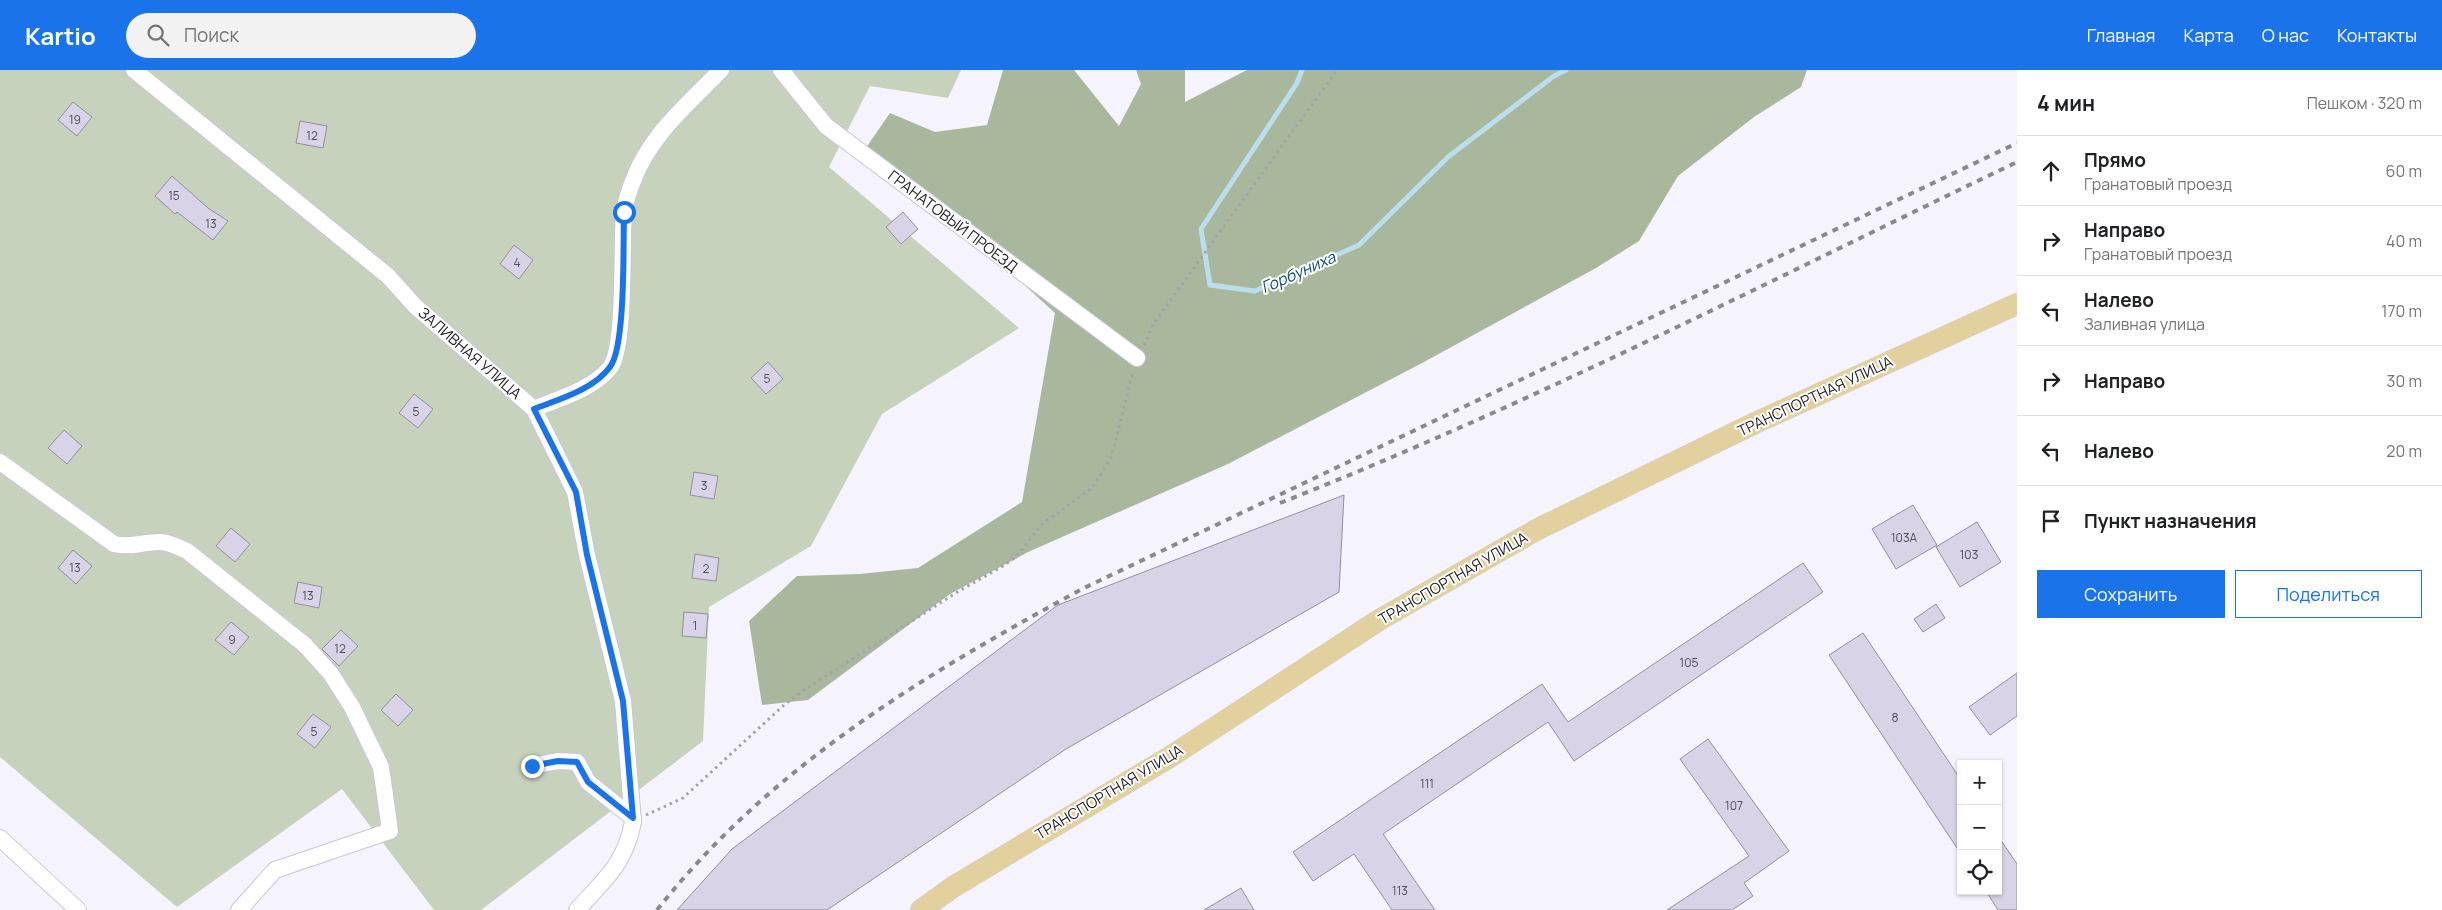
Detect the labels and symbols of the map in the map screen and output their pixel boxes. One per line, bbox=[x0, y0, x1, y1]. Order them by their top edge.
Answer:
house number: 19 bbox=[69, 111, 81, 128]
house number: 12 bbox=[306, 127, 318, 144]
street label: ГРАНАТОВЫЙ ПРОЕЗД bbox=[884, 165, 1022, 277]
house number: 15 bbox=[168, 187, 180, 204]
route start bbox=[613, 201, 636, 224]
house number: 13 bbox=[205, 215, 217, 232]
water label: Горбуниха bbox=[1257, 245, 1340, 298]
house number: 4 bbox=[513, 254, 521, 271]
street label: ЗАЛИВНАЯ УЛИЦА bbox=[414, 302, 526, 404]
street label: ТРАНСПОРТНАЯ УЛИЦА bbox=[1734, 351, 1896, 441]
house number: 5 bbox=[764, 370, 771, 387]
house number: 5 bbox=[413, 403, 420, 420]
house number: 3 bbox=[701, 477, 707, 494]
street label: ТРАНСПОРТНАЯ УЛИЦА bbox=[1375, 526, 1532, 629]
house number: 103А bbox=[1891, 529, 1918, 546]
house number: 103 bbox=[1960, 546, 1978, 563]
house number: 13 bbox=[69, 559, 81, 576]
house number: 2 bbox=[703, 560, 710, 577]
house number: 13 bbox=[302, 587, 314, 604]
house number: 1 bbox=[693, 617, 697, 634]
house number: 9 bbox=[228, 631, 236, 648]
house number: 12 bbox=[334, 640, 346, 657]
house number: 105 bbox=[1680, 654, 1699, 671]
house number: 8 bbox=[1892, 709, 1899, 726]
house number: 5 bbox=[311, 723, 318, 740]
street label: ТРАНСПОРТНАЯ УЛИЦА bbox=[1031, 739, 1187, 845]
route end bbox=[521, 755, 544, 778]
house number: 111 bbox=[1420, 775, 1434, 792]
house number: 107 bbox=[1725, 797, 1743, 814]
house number: 113 bbox=[1392, 882, 1408, 899]

